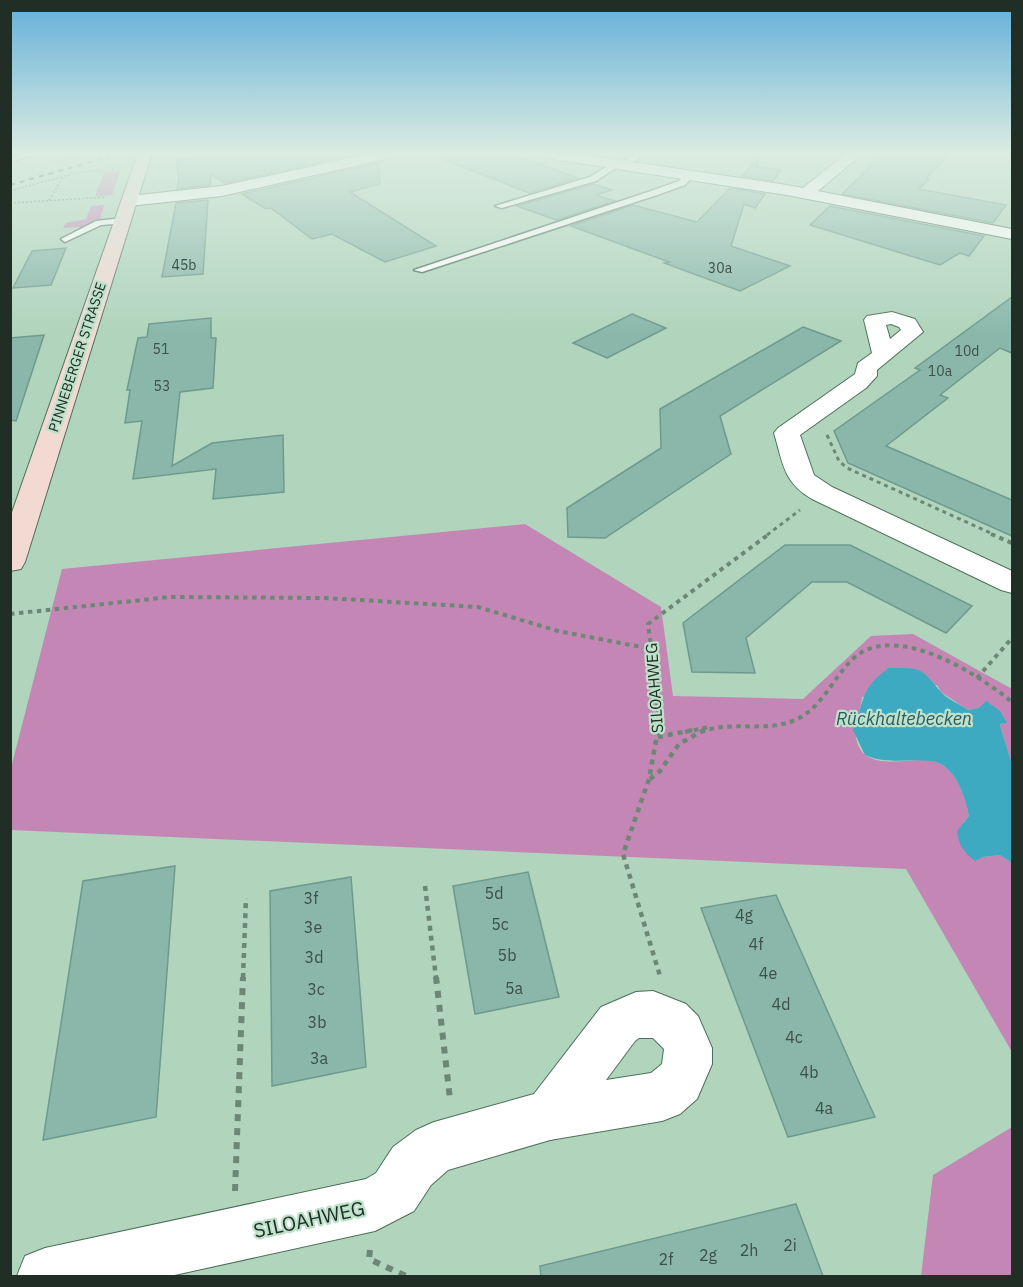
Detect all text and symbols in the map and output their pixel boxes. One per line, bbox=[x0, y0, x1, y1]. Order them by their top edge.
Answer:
house number: 45b bbox=[172, 256, 196, 274]
house number: 30a bbox=[708, 259, 733, 277]
street label: PINNEBERGER STRASSE bbox=[44, 280, 110, 434]
house number: 51 bbox=[153, 340, 169, 358]
house number: 10d bbox=[955, 342, 979, 360]
house number: 10a bbox=[928, 362, 953, 380]
house number: 53 bbox=[154, 377, 170, 395]
street label: SILOAHWEG bbox=[641, 642, 667, 734]
water label: Rückhaltebecken bbox=[836, 707, 972, 730]
house number: 5d bbox=[485, 883, 503, 903]
house number: 3f bbox=[304, 888, 318, 908]
house number: 4g bbox=[735, 905, 754, 925]
house number: 5c bbox=[491, 914, 509, 934]
house number: 3e bbox=[304, 917, 322, 937]
house number: 4f bbox=[749, 934, 763, 954]
house number: 5b bbox=[498, 945, 516, 965]
house number: 3d bbox=[305, 947, 323, 967]
house number: 4e bbox=[759, 963, 777, 983]
house number: 5a bbox=[505, 978, 524, 998]
house number: 3c bbox=[307, 979, 325, 999]
house number: 4d bbox=[772, 994, 790, 1014]
house number: 3b bbox=[308, 1012, 326, 1032]
house number: 4c bbox=[785, 1027, 803, 1047]
house number: 3a bbox=[310, 1048, 329, 1068]
house number: 4b bbox=[800, 1062, 818, 1082]
house number: 4a bbox=[815, 1098, 834, 1118]
street label: SILOAHWEG bbox=[251, 1194, 367, 1244]
house number: 2i bbox=[783, 1235, 797, 1255]
house number: 2h bbox=[740, 1240, 758, 1260]
house number: 2g bbox=[699, 1245, 718, 1265]
house number: 2f bbox=[659, 1249, 673, 1269]

